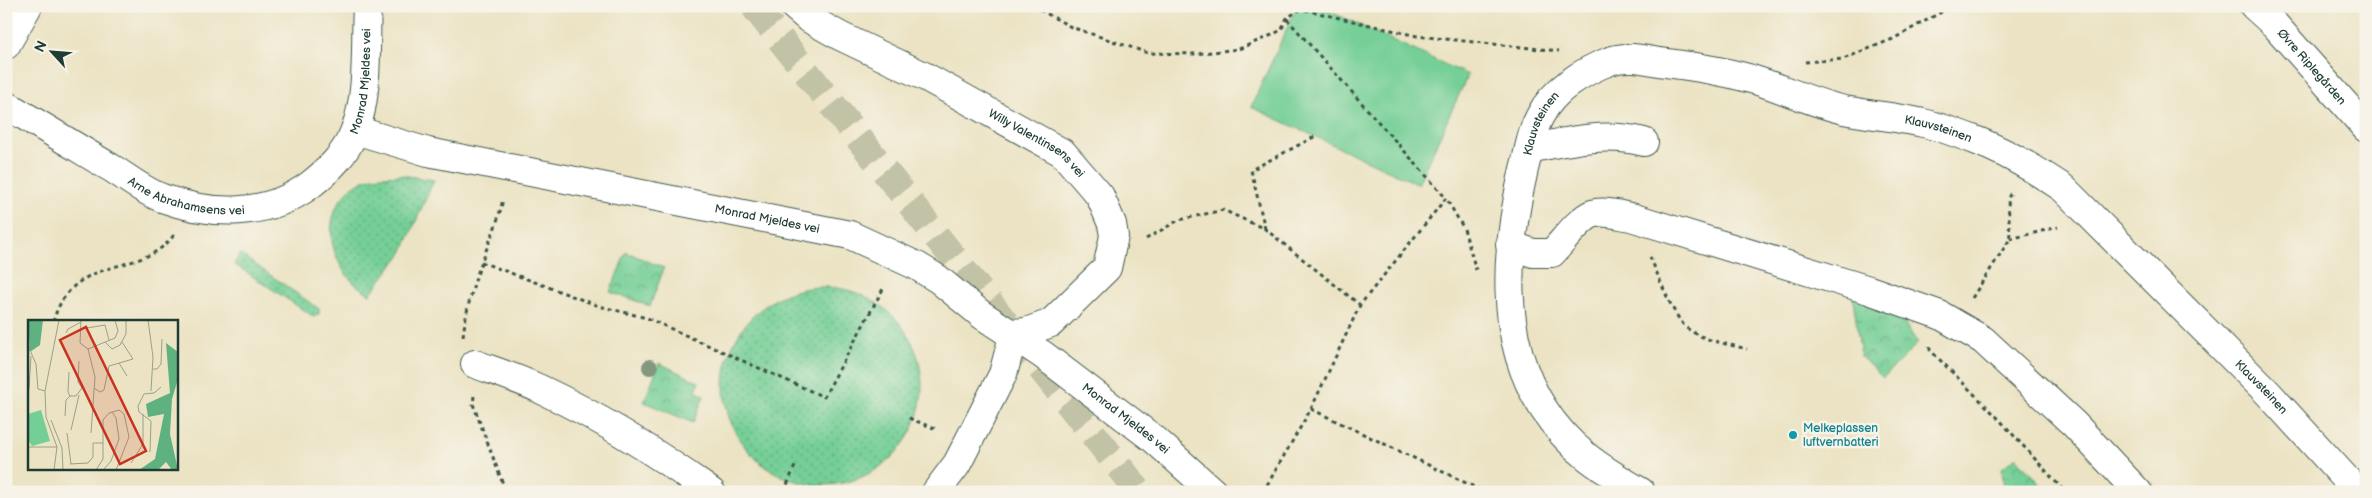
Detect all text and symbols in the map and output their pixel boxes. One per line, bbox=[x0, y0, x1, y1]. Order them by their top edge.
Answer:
street label: Øvre Riplegården bbox=[2274, 26, 2350, 108]
north arrow bbox=[28, 28, 78, 78]
street label: Monrad Mjeldes vei bbox=[347, 28, 374, 136]
text: N bbox=[31, 38, 51, 55]
street label: Klauvsteinen bbox=[1520, 88, 1562, 157]
street label: Willy Valentinsens vei bbox=[986, 106, 1088, 181]
street label: Klauvsteinen bbox=[1903, 112, 1974, 146]
street label: Arne Abrahamsens vei bbox=[125, 173, 246, 218]
street label: Monrad Mjeldes vei bbox=[713, 201, 821, 236]
inset map bbox=[28, 320, 178, 470]
street label: Klauvsteinen bbox=[2232, 357, 2291, 417]
street label: Monrad Mjeldes vei bbox=[1079, 380, 1173, 457]
place label: Melkeplassen luftvernbatteri bbox=[1803, 421, 1879, 450]
marker: Melkeplassen luftvernbatteri bbox=[1787, 429, 1799, 441]

